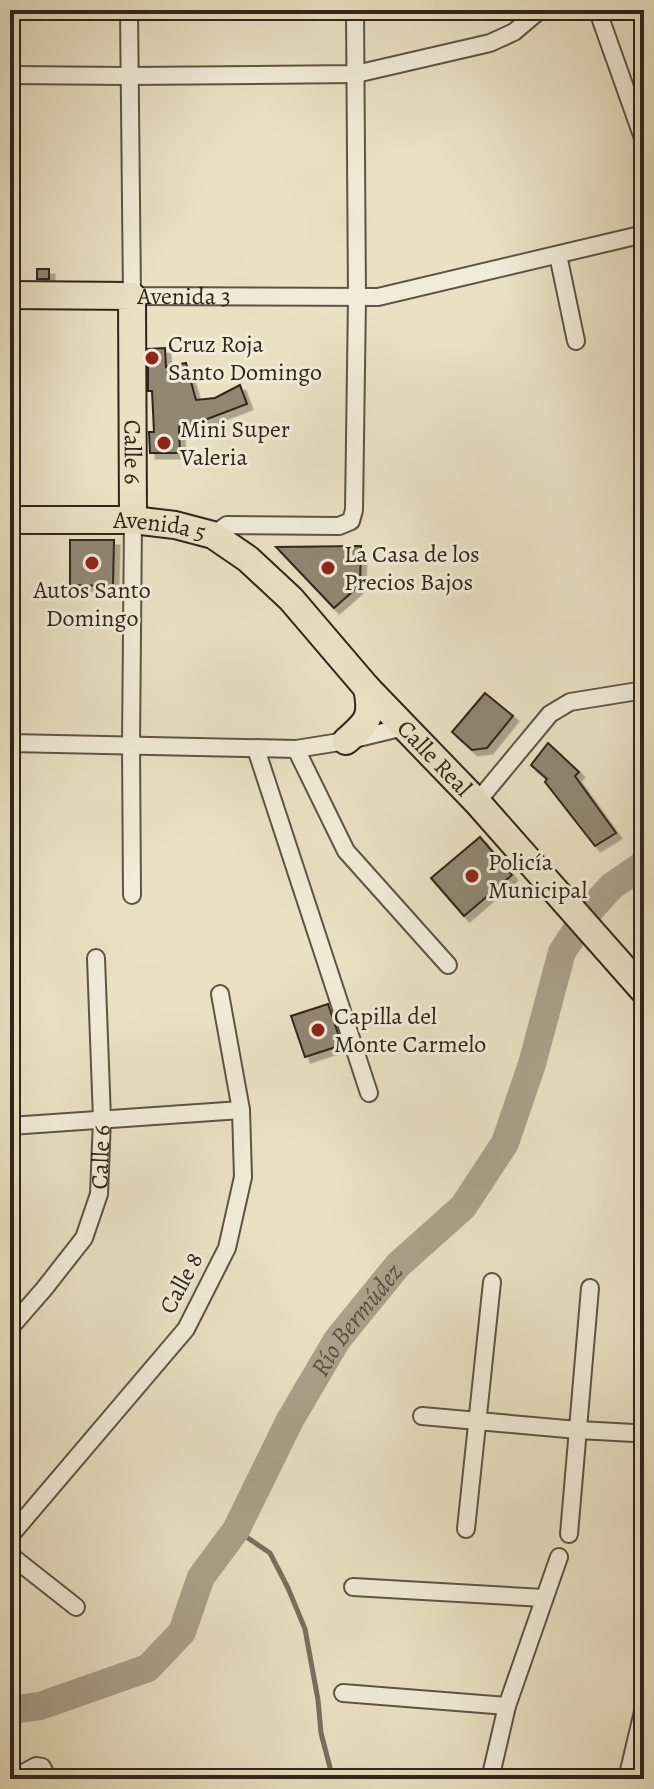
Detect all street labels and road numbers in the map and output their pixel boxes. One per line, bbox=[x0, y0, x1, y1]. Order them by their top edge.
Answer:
street label: Avenida 3 bbox=[136, 280, 231, 312]
street label: Calle 6 bbox=[117, 420, 149, 484]
street label: Avenida 5 bbox=[112, 504, 210, 549]
street label: Calle Real bbox=[390, 713, 479, 803]
street label: Calle 6 bbox=[83, 1124, 118, 1190]
street label: Calle 8 bbox=[152, 1247, 210, 1319]

